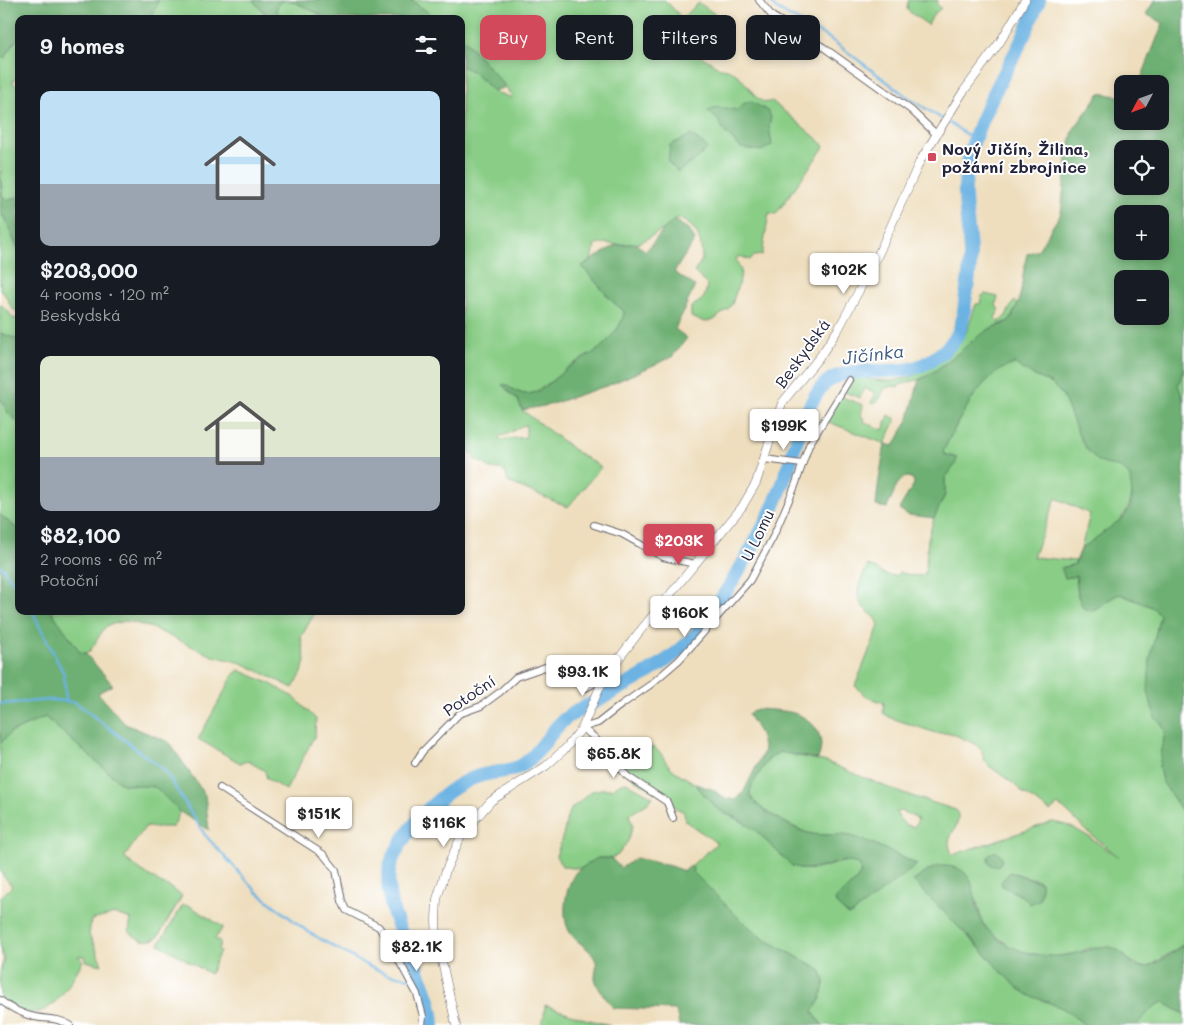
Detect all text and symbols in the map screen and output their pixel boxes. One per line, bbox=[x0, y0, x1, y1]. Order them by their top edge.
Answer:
chip: Buy bbox=[480, 15, 546, 60]
chip: Rent bbox=[556, 15, 633, 60]
chip: Filters bbox=[643, 15, 736, 60]
chip: New bbox=[746, 15, 820, 60]
icon: filters bbox=[412, 31, 440, 59]
text: 9 homes bbox=[40, 32, 125, 59]
north arrow bbox=[1114, 75, 1169, 130]
map controls bbox=[1114, 75, 1169, 325]
icon: home bbox=[195, 123, 285, 213]
place label: Nový Jičín, Žilina, požární zbrojnice bbox=[942, 138, 1088, 177]
button: locate bbox=[1114, 140, 1169, 195]
marker: Nový Jičín, Žilina, požární zbrojnice bbox=[926, 151, 938, 163]
button: + bbox=[1114, 205, 1169, 260]
pin: $102K bbox=[809, 252, 879, 295]
text: $203,000 bbox=[40, 256, 138, 283]
text: $102K bbox=[821, 258, 867, 279]
button: − bbox=[1114, 270, 1169, 325]
text: 4 rooms · 120 m² bbox=[40, 283, 169, 304]
text: Beskydská bbox=[40, 304, 121, 325]
street label: Beskydská bbox=[770, 314, 834, 392]
water label: Jičínka bbox=[841, 338, 905, 370]
icon: home bbox=[195, 388, 285, 478]
pin: $199K bbox=[749, 408, 819, 451]
text: $199K bbox=[761, 414, 807, 435]
street label: U Lomu bbox=[735, 506, 779, 564]
text: $82,100 bbox=[40, 521, 121, 548]
pin: $203K bbox=[644, 524, 714, 566]
text: $203K bbox=[654, 529, 704, 550]
text: 2 rooms · 66 m² bbox=[40, 548, 162, 569]
text: Potoční bbox=[40, 569, 99, 590]
pin: $160K bbox=[650, 596, 720, 638]
text: $160K bbox=[661, 601, 709, 622]
pin: $93.1K bbox=[542, 654, 624, 697]
text: $93.1K bbox=[557, 660, 609, 681]
street label: Potoční bbox=[439, 670, 499, 720]
pin: $65.8K bbox=[573, 736, 655, 779]
text: $65.8K bbox=[587, 742, 641, 763]
pin: $151K bbox=[284, 796, 354, 839]
text: $151K bbox=[297, 802, 341, 823]
pin: $116K bbox=[409, 806, 479, 848]
text: $116K bbox=[422, 811, 466, 832]
pin: $82.1K bbox=[376, 930, 458, 972]
text: $82.1K bbox=[391, 935, 443, 956]

